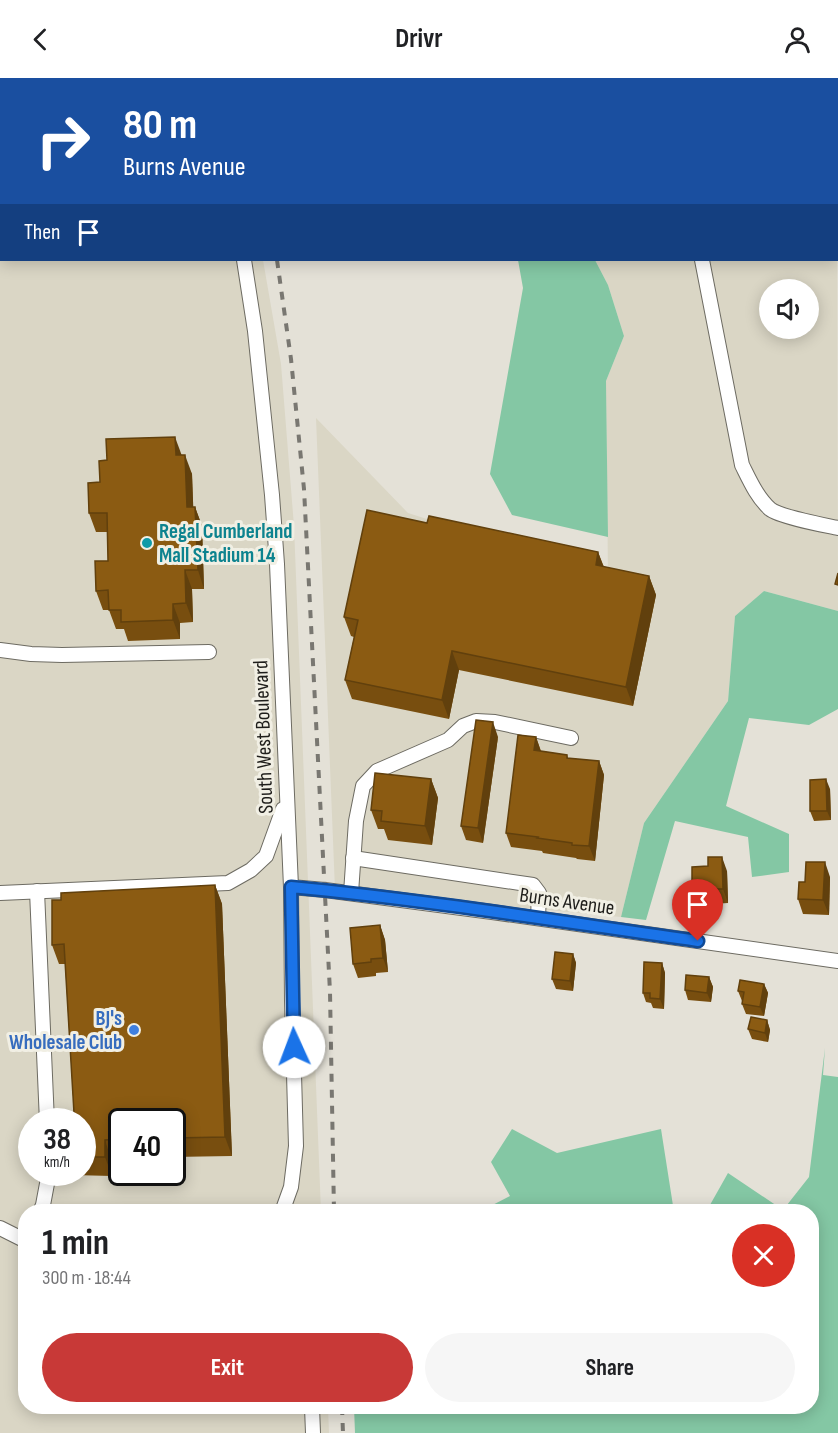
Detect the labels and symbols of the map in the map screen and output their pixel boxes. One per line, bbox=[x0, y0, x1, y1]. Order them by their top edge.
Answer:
place label: Regal Cumberland Mall Stadium 14 bbox=[159, 519, 293, 568]
marker: Regal Cumberland Mall Stadium 14 bbox=[140, 536, 154, 550]
street label: South West Boulevard bbox=[248, 660, 279, 814]
pin bbox=[672, 879, 723, 941]
street label: Burns Avenue bbox=[518, 882, 616, 921]
place label: BJ's Wholesale Club bbox=[9, 1006, 122, 1055]
position arrow bbox=[262, 1015, 326, 1079]
marker: BJ's Wholesale Club bbox=[127, 1023, 141, 1037]
speed limit sign: 40 bbox=[108, 1108, 186, 1186]

